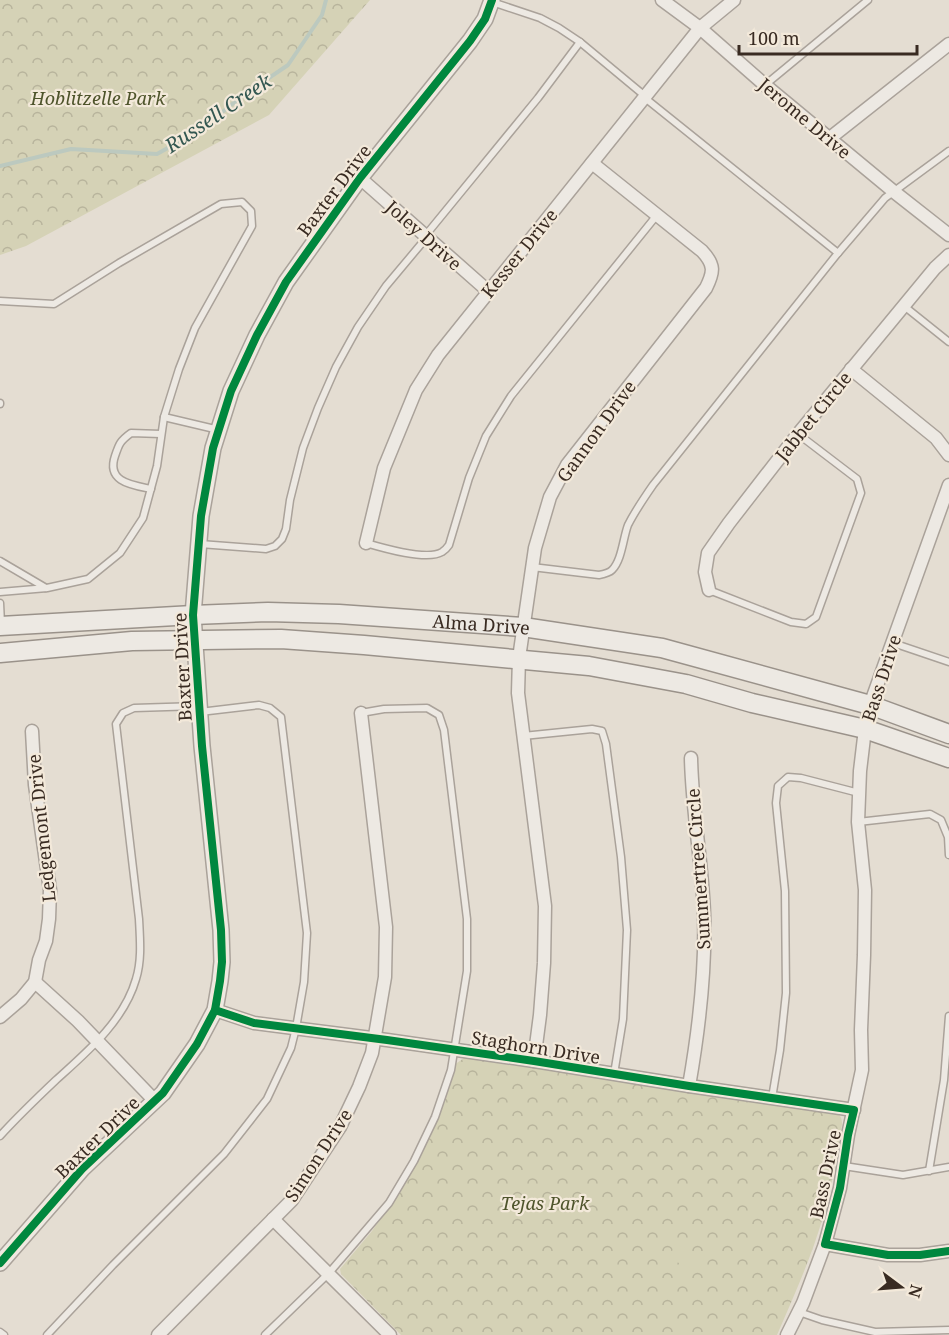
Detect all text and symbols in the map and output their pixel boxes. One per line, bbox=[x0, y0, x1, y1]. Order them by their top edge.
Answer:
scale bar bbox=[739, 18, 918, 56]
text: 100 m bbox=[748, 26, 800, 50]
water label: Russell Creek bbox=[158, 67, 277, 159]
street label: Jerome Drive bbox=[753, 72, 856, 164]
park label: Hoblitzelle Park bbox=[29, 86, 166, 110]
street label: Baxter Drive bbox=[292, 139, 376, 241]
street label: Joley Drive bbox=[380, 194, 467, 275]
street label: Kesser Drive bbox=[476, 203, 562, 303]
street label: Jabbet Circle bbox=[769, 366, 857, 467]
street label: Gannon Drive bbox=[551, 375, 641, 487]
street label: Alma Drive bbox=[432, 609, 532, 640]
street label: Baxter Drive bbox=[167, 612, 197, 722]
street label: Bass Drive bbox=[856, 631, 906, 725]
street label: Ledgemont Drive bbox=[21, 753, 61, 903]
street label: Summertree Circle bbox=[680, 788, 716, 950]
street label: Staghorn Drive bbox=[470, 1025, 602, 1069]
street label: Baxter Drive bbox=[50, 1091, 144, 1183]
street label: Simon Drive bbox=[279, 1104, 357, 1206]
street label: Bass Drive bbox=[804, 1127, 846, 1221]
park label: Tejas Park bbox=[501, 1191, 590, 1215]
north arrow bbox=[871, 1257, 931, 1317]
text: N bbox=[903, 1282, 928, 1301]

